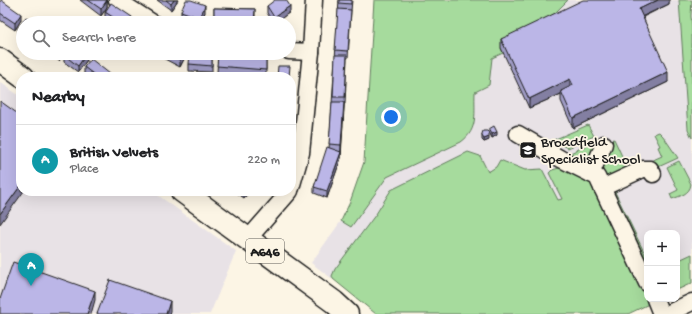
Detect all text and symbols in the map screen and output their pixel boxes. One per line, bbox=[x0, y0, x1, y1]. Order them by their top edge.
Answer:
search box bbox=[16, 16, 296, 60]
icon: search bbox=[30, 27, 52, 49]
text: Search here bbox=[62, 29, 136, 47]
text: Nearby bbox=[32, 88, 85, 108]
your location bbox=[381, 107, 401, 127]
place label: Broadfield Specialist School bbox=[540, 134, 641, 169]
school or university icon: Broadfield Specialist School bbox=[518, 140, 538, 160]
text: British Velvets bbox=[70, 144, 158, 162]
text: A bbox=[41, 153, 49, 168]
text: 220 m bbox=[248, 153, 280, 168]
text: Place bbox=[70, 162, 98, 177]
map controls bbox=[644, 230, 680, 302]
button: + bbox=[644, 230, 680, 266]
road number: A646 bbox=[246, 239, 284, 263]
pin: A bbox=[18, 253, 44, 286]
button: − bbox=[644, 266, 680, 302]

